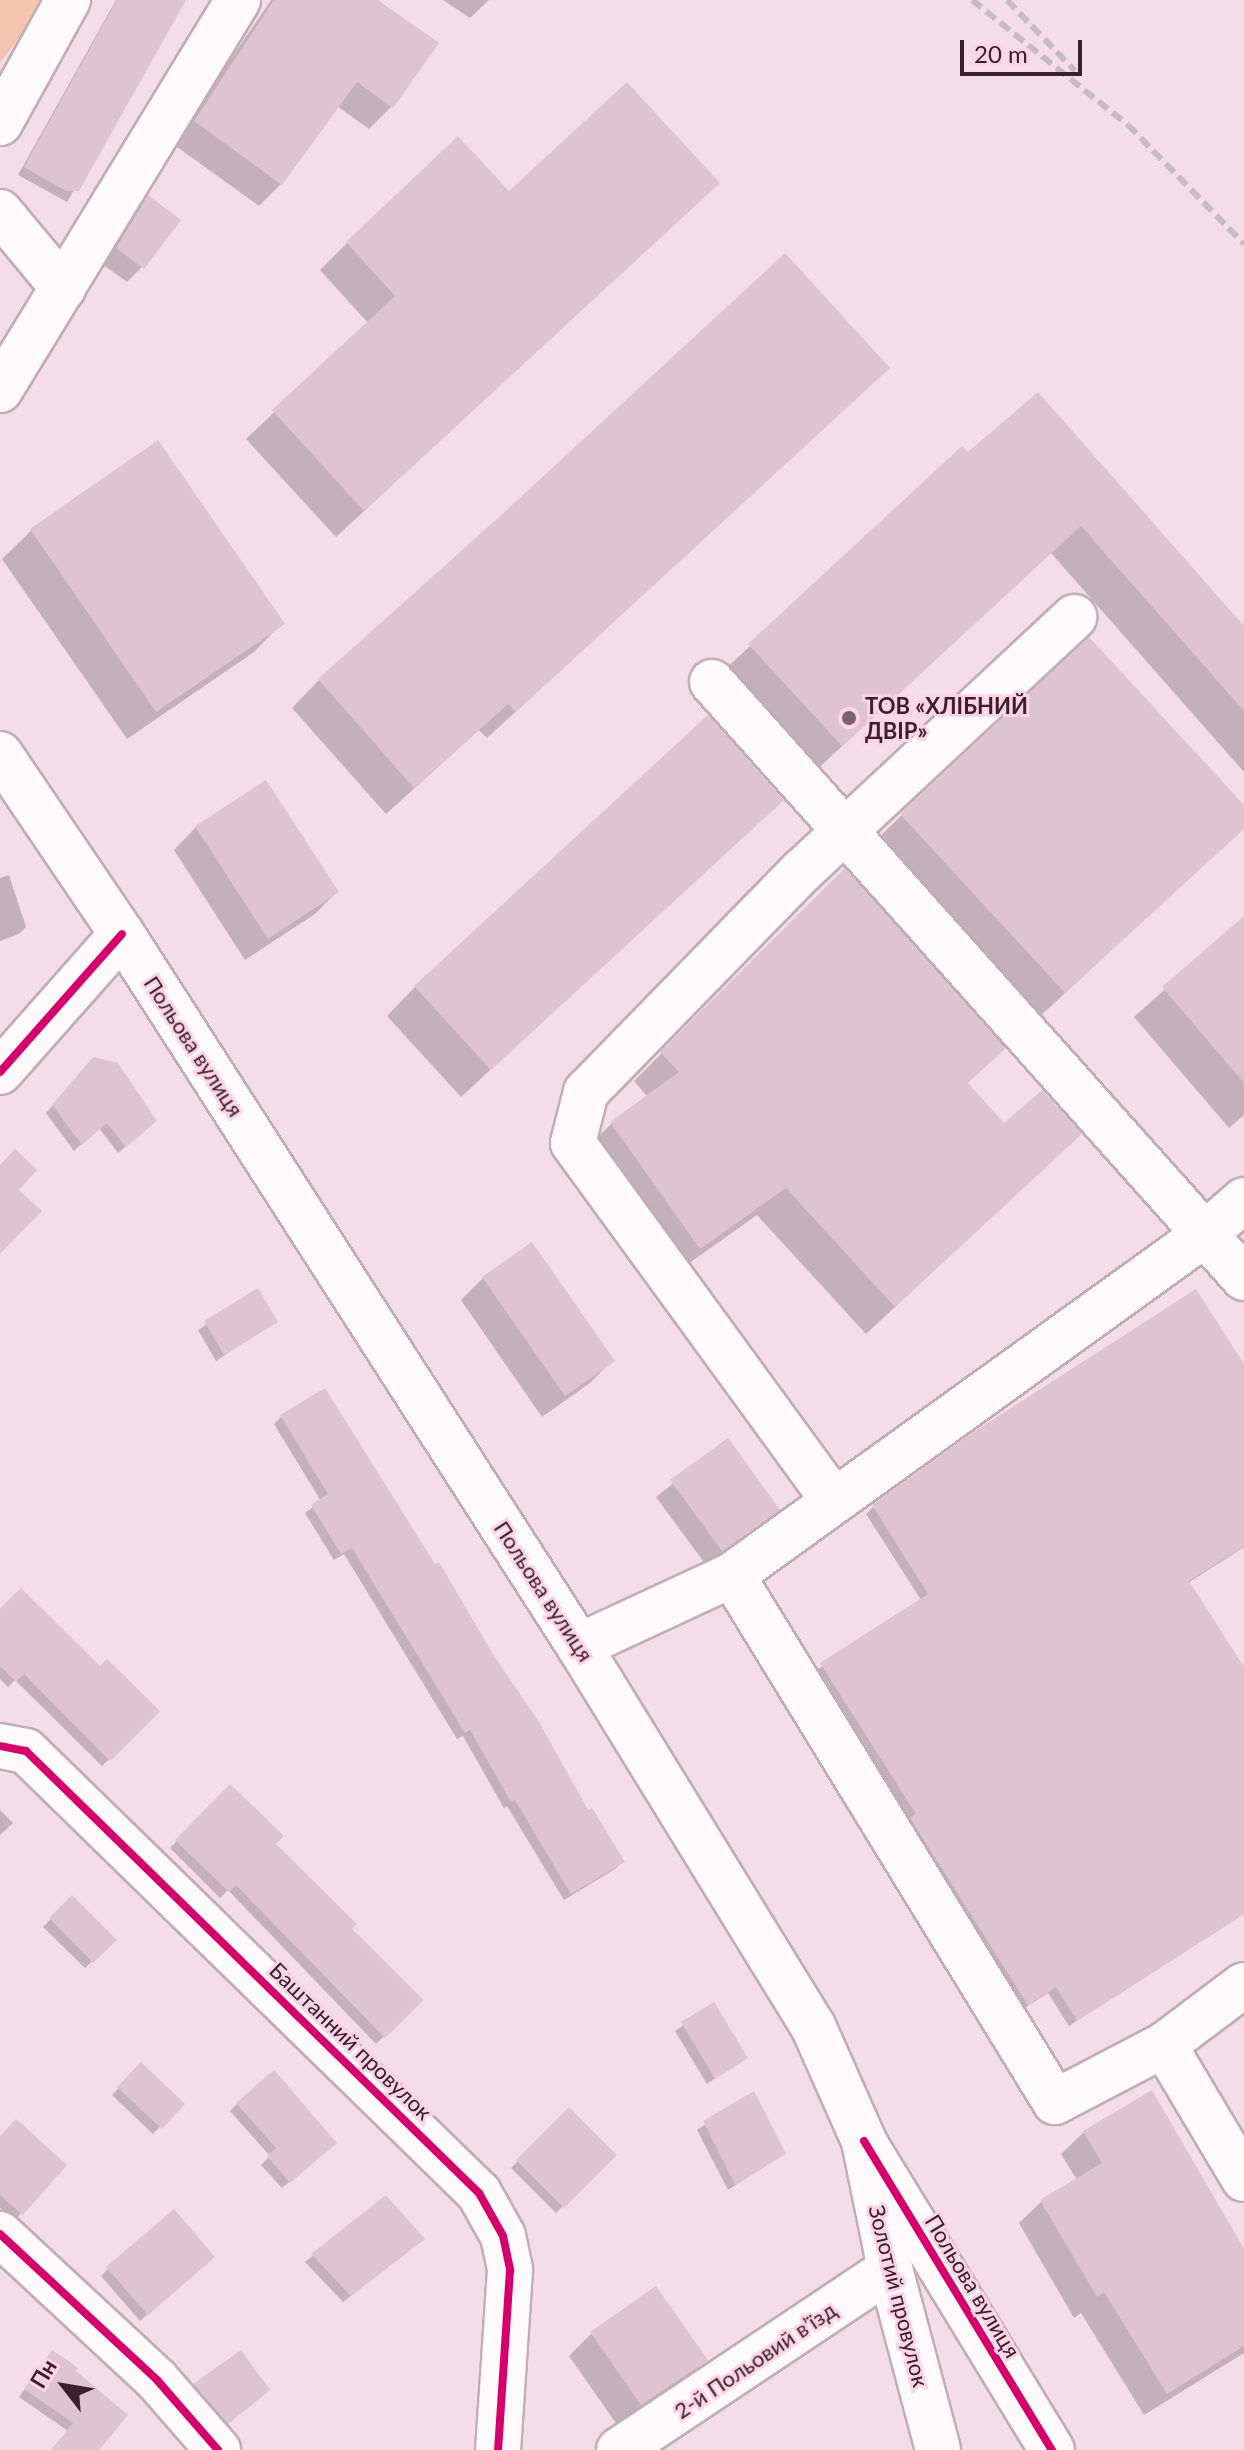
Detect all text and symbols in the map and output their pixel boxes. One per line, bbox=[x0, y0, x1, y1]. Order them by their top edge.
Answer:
scale bar bbox=[964, 24, 1086, 74]
text: 20 m bbox=[974, 39, 1028, 68]
place label: ТОВ «ХЛІБНИЙ ДВІР» bbox=[865, 692, 1028, 744]
marker: ТОВ «ХЛІБНИЙ ДВІР» bbox=[840, 709, 858, 727]
street label: Польова вулиця bbox=[139, 971, 249, 1121]
street label: Польова вулиця bbox=[489, 1516, 599, 1666]
street label: Баштанний провулок bbox=[264, 1957, 438, 2125]
street label: Золотий провулок bbox=[864, 2202, 934, 2390]
street label: Польова вулиця bbox=[920, 2210, 1026, 2362]
street label: 2-й Польовий в’їзд bbox=[669, 2296, 841, 2424]
north arrow bbox=[24, 2346, 104, 2426]
text: Пн bbox=[24, 2354, 62, 2393]

